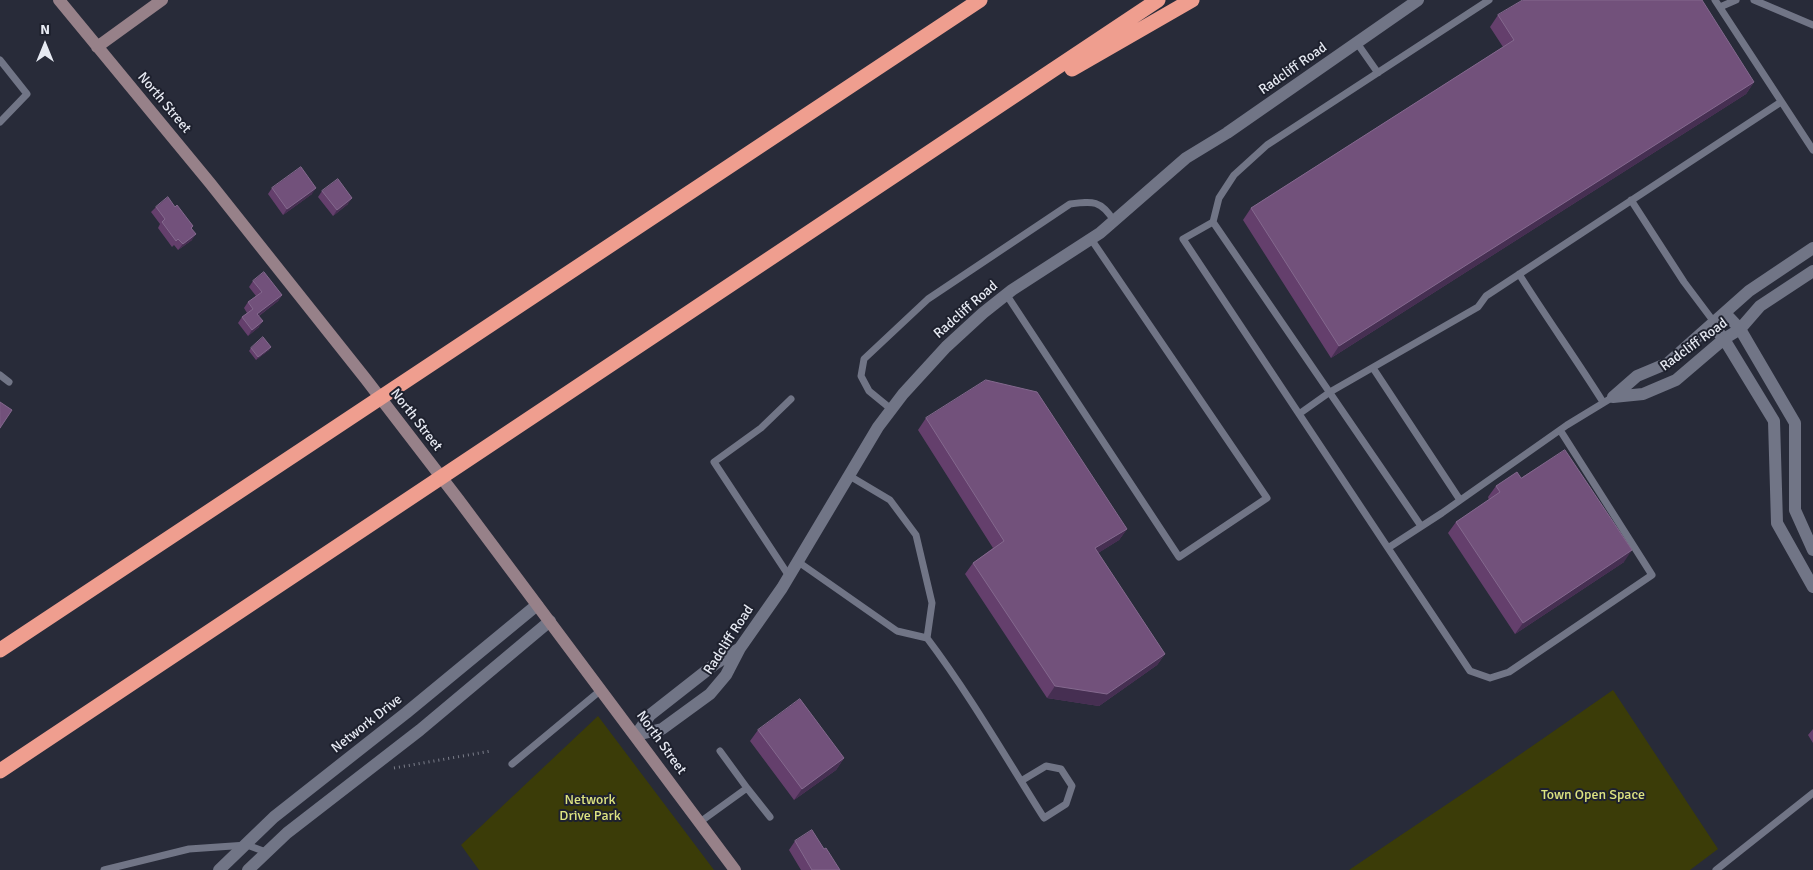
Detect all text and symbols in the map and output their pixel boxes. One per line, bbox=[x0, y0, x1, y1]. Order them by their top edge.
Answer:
north arrow bbox=[20, 20, 70, 70]
text: N bbox=[40, 21, 50, 38]
street label: Radcliff Road bbox=[1256, 39, 1330, 99]
street label: North Street bbox=[134, 69, 194, 137]
street label: Radcliff Road bbox=[931, 278, 1001, 342]
street label: Radcliff Road bbox=[1657, 315, 1731, 375]
street label: North Street bbox=[387, 386, 445, 454]
street label: Radcliff Road bbox=[700, 602, 758, 678]
street label: Network Drive bbox=[328, 691, 406, 757]
street label: North Street bbox=[632, 708, 690, 778]
park label: Town Open Space bbox=[1541, 787, 1645, 803]
park label: Network Drive Park bbox=[559, 792, 621, 824]

